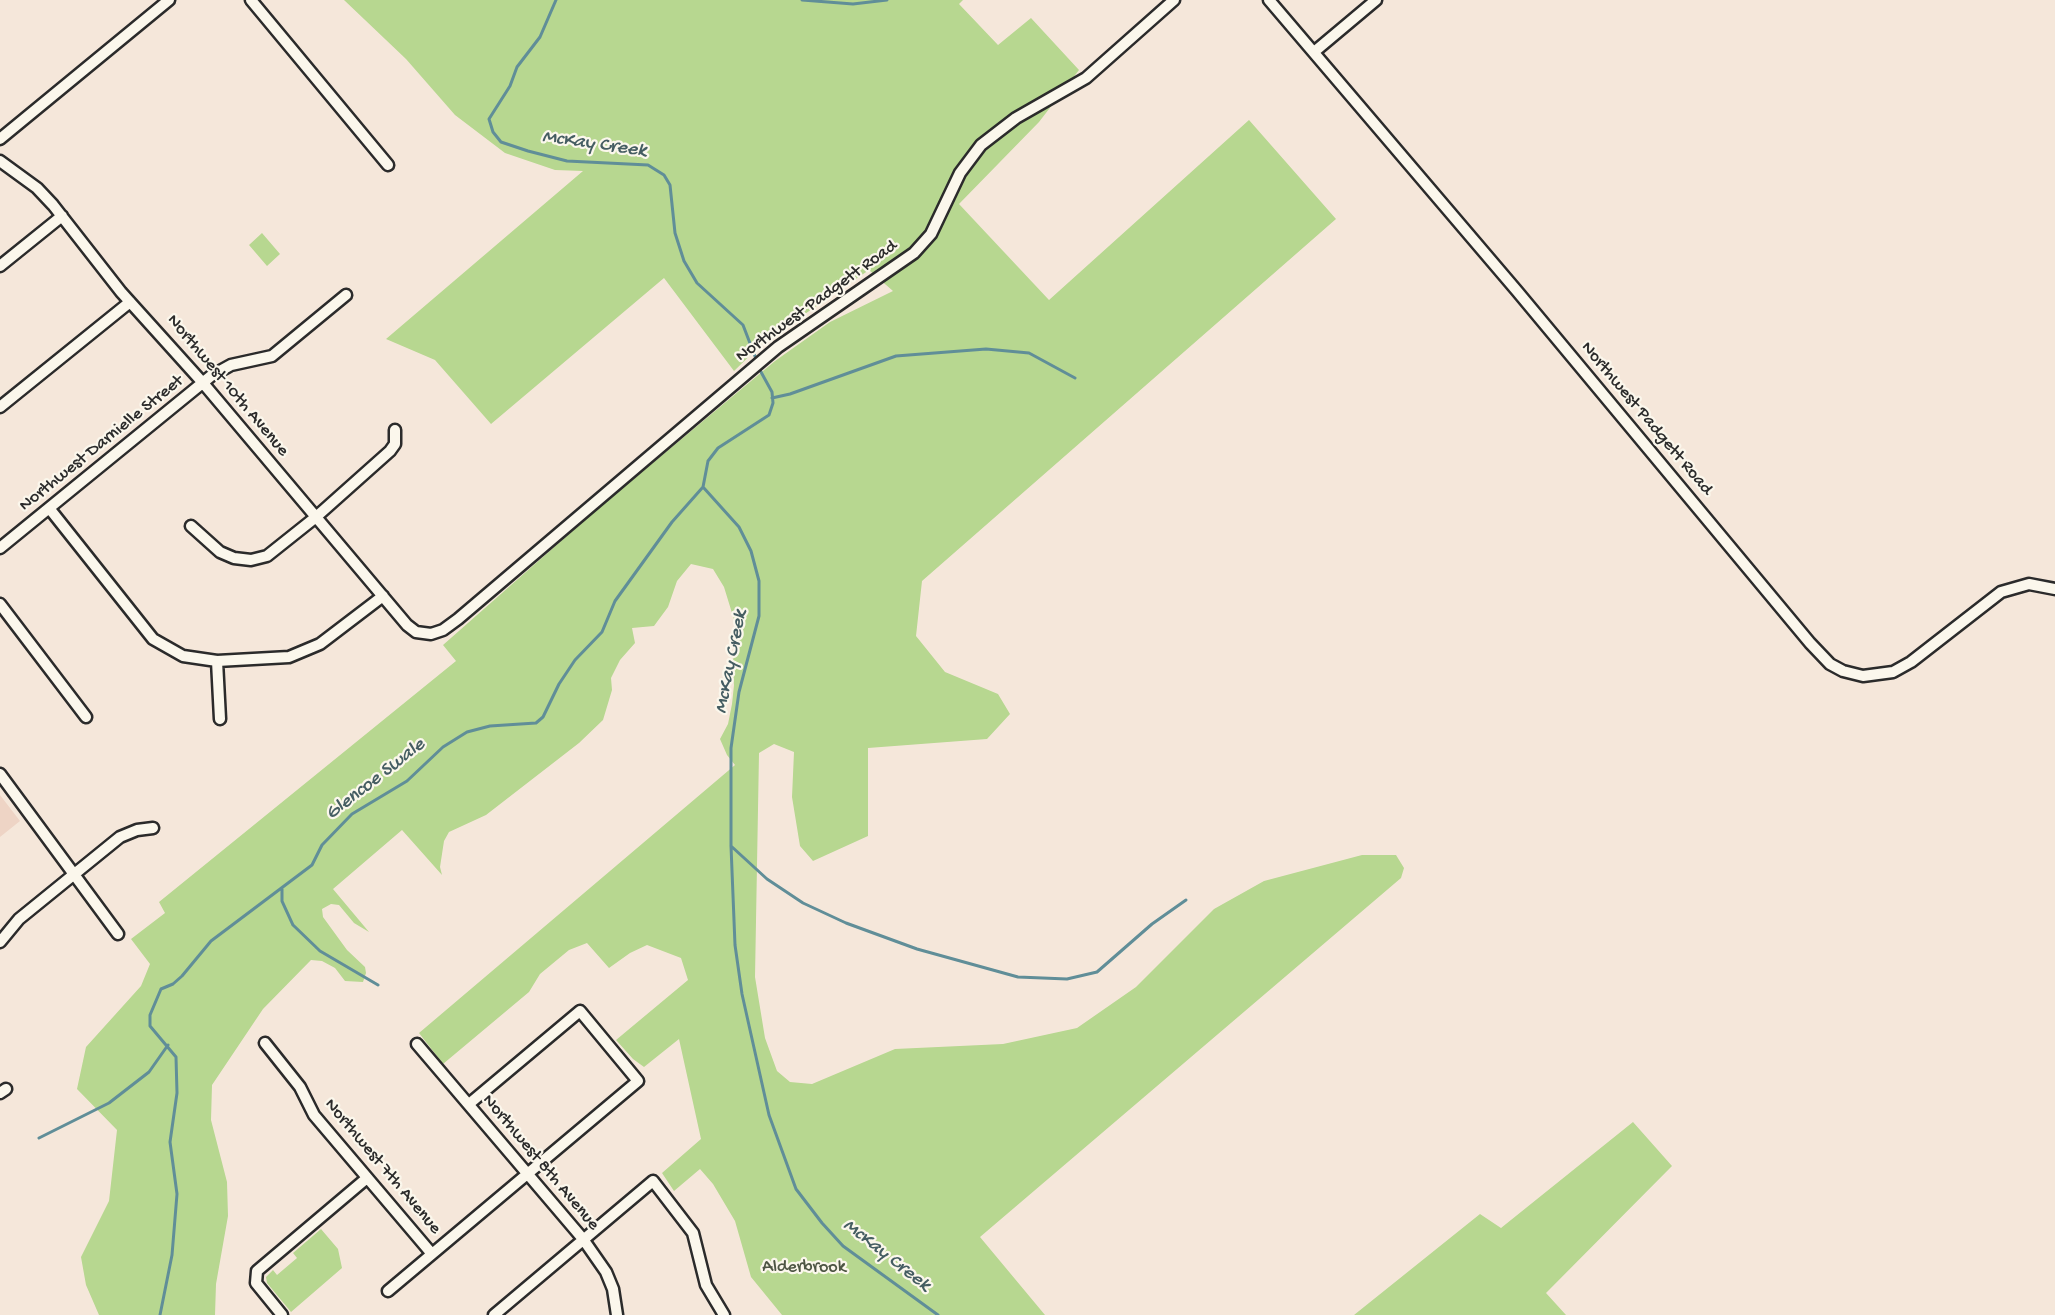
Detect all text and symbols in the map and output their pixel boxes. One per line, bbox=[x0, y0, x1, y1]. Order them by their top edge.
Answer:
water label: McKay Creek bbox=[540, 126, 648, 164]
street label: Northwest Padgett Road bbox=[732, 236, 902, 368]
street label: Northwest 10th Avenue bbox=[161, 311, 293, 461]
street label: Northwest Padgett Road bbox=[1575, 338, 1717, 500]
street label: Northwest Darnielle Street bbox=[15, 371, 189, 517]
water label: McKay Creek bbox=[710, 608, 754, 716]
water label: Glencoe Swale bbox=[321, 734, 431, 826]
street label: Northwest 8th Avenue bbox=[477, 1090, 603, 1236]
street label: Northwest 7th Avenue bbox=[319, 1095, 445, 1239]
water label: McKay Creek bbox=[837, 1214, 935, 1298]
park label: Alderbrook bbox=[762, 1257, 846, 1279]

